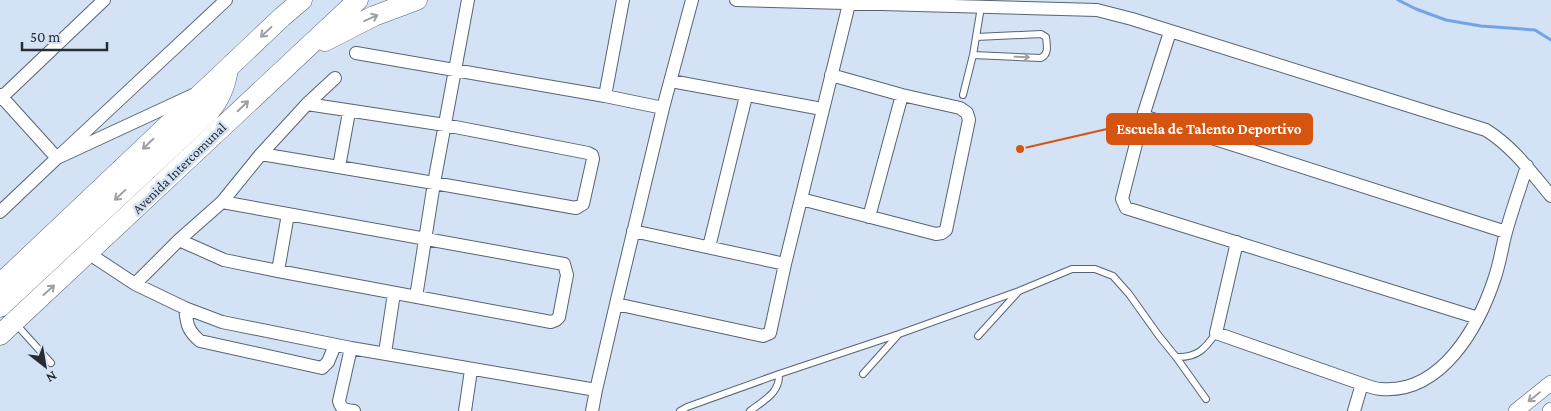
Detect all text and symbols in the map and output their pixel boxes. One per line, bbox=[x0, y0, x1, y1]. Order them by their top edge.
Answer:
one-way arrow bbox=[363, 13, 378, 22]
scale bar bbox=[22, 20, 108, 52]
one-way arrow bbox=[259, 26, 272, 38]
text: 50 m bbox=[30, 29, 60, 45]
one-way arrow bbox=[1014, 53, 1030, 62]
one-way arrow bbox=[237, 100, 249, 112]
callout: Escuela de Talento Deportivo bbox=[1107, 114, 1312, 144]
street label: Avenida Intercomunal bbox=[129, 119, 229, 217]
text: Escuela de Talento Deportivo bbox=[1116, 121, 1302, 137]
one-way arrow bbox=[141, 138, 154, 150]
one-way arrow bbox=[113, 189, 126, 201]
one-way arrow bbox=[42, 284, 55, 296]
north arrow bbox=[20, 341, 70, 391]
text: N bbox=[43, 368, 60, 387]
one-way arrow bbox=[1527, 391, 1540, 402]

